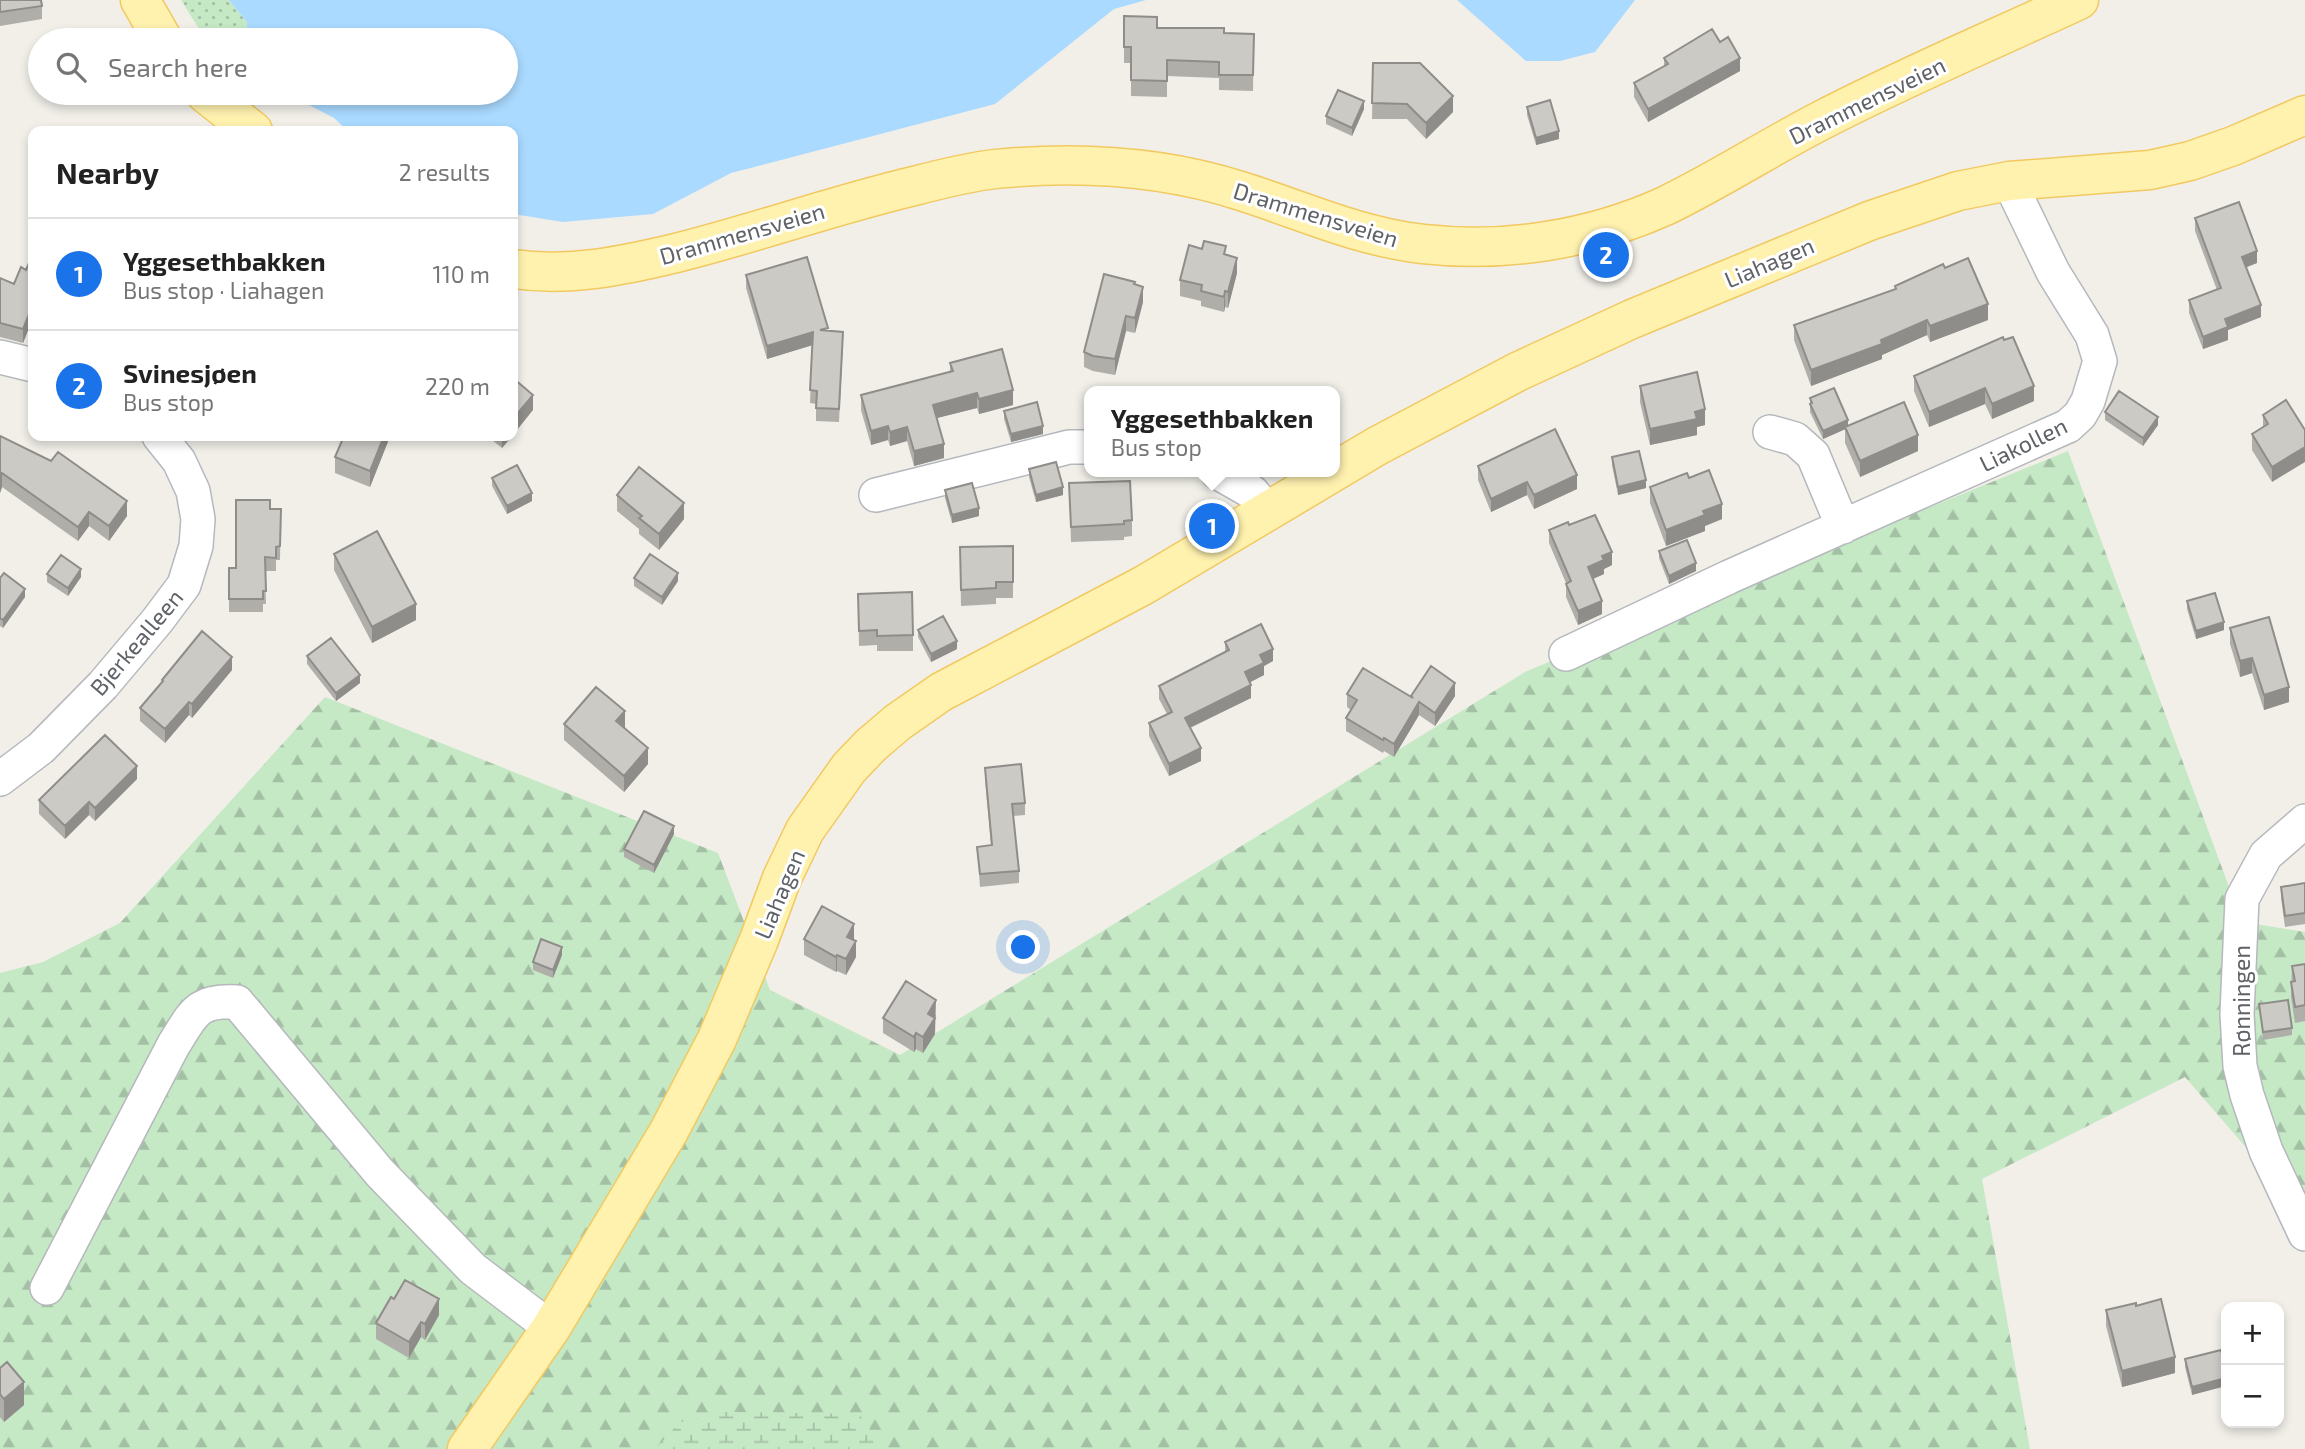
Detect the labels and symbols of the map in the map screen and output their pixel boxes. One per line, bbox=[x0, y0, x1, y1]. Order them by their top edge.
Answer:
street label: Drammensveien bbox=[1784, 50, 1950, 150]
street label: Drammensveien bbox=[1230, 176, 1402, 252]
street label: Drammensveien bbox=[656, 196, 828, 270]
pin: 2 bbox=[1583, 229, 1629, 281]
street label: Liahagen bbox=[1720, 231, 1818, 293]
street label: Liakollen bbox=[1975, 411, 2071, 477]
pin: 1 bbox=[1189, 500, 1235, 552]
street label: Bjerkealleen bbox=[84, 583, 188, 701]
street label: Liahagen bbox=[748, 845, 810, 943]
your location bbox=[1006, 930, 1040, 964]
street label: Rønningen bbox=[2227, 945, 2255, 1057]

